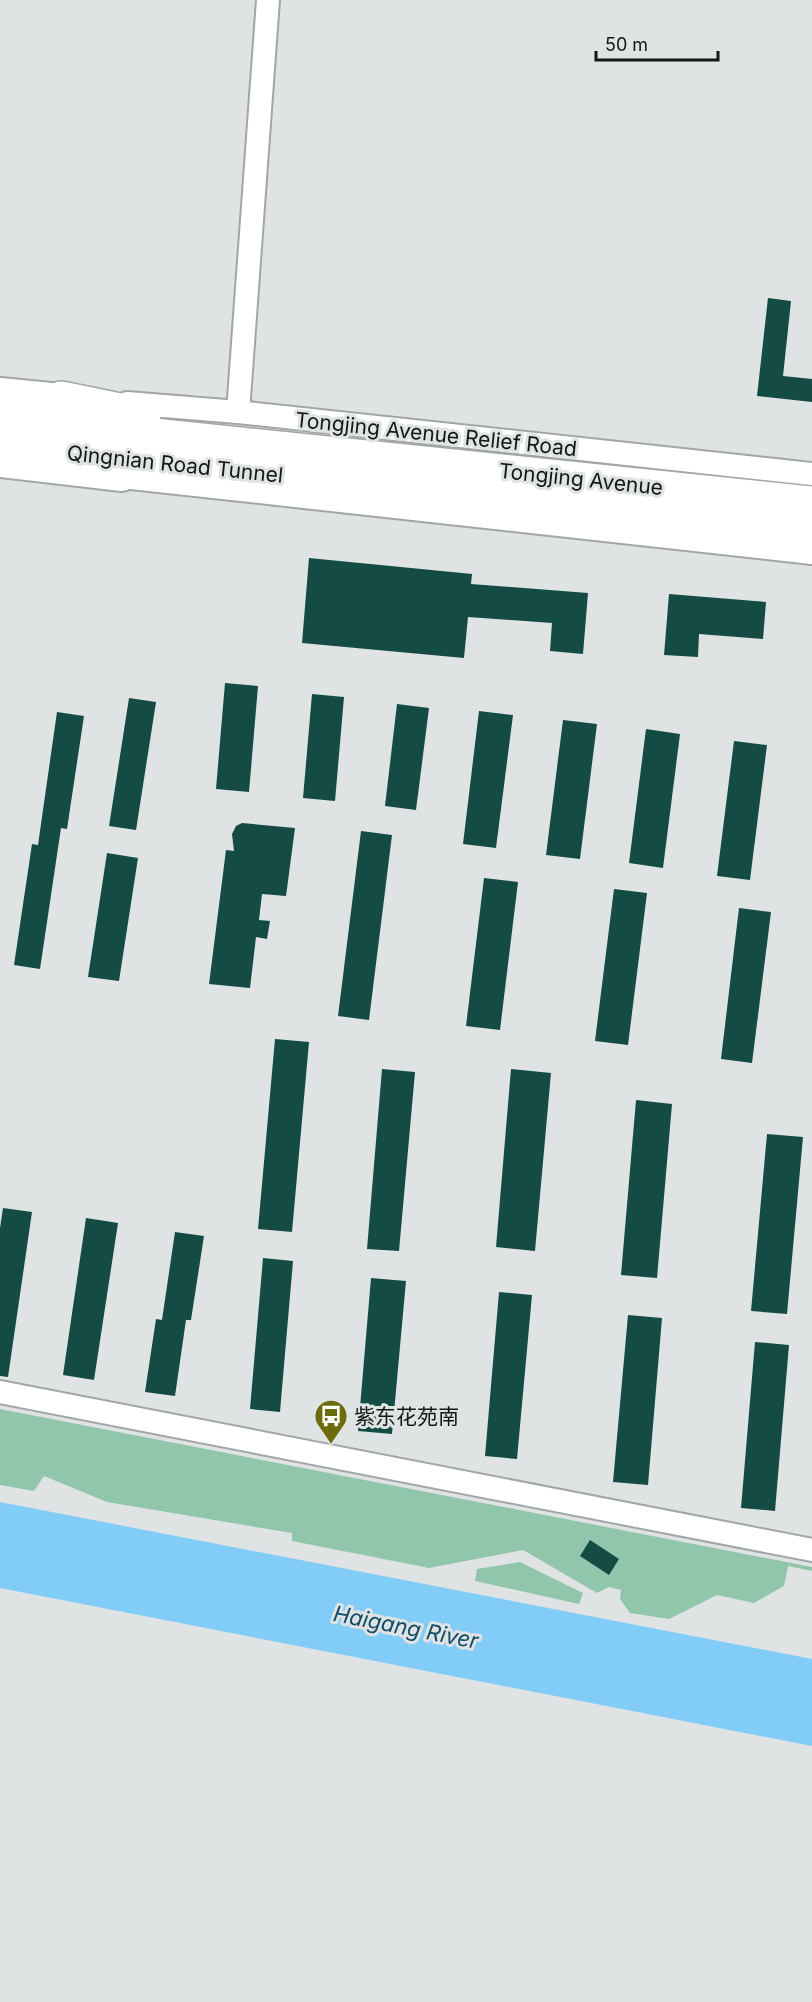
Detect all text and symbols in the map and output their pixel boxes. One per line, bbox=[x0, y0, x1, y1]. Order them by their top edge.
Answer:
scale bar bbox=[596, 24, 718, 62]
text: 50 m bbox=[605, 34, 648, 55]
street label: Tongjing Avenue Relief Road bbox=[294, 407, 578, 461]
street label: Qingnian Road Tunnel bbox=[66, 440, 284, 488]
street label: Tongjing Avenue bbox=[498, 458, 664, 500]
bus stop icon: 紫东花苑南 bbox=[313, 1398, 349, 1445]
place label: 紫东花苑南 bbox=[354, 1404, 459, 1429]
water label: Haigang River bbox=[331, 1600, 481, 1654]

